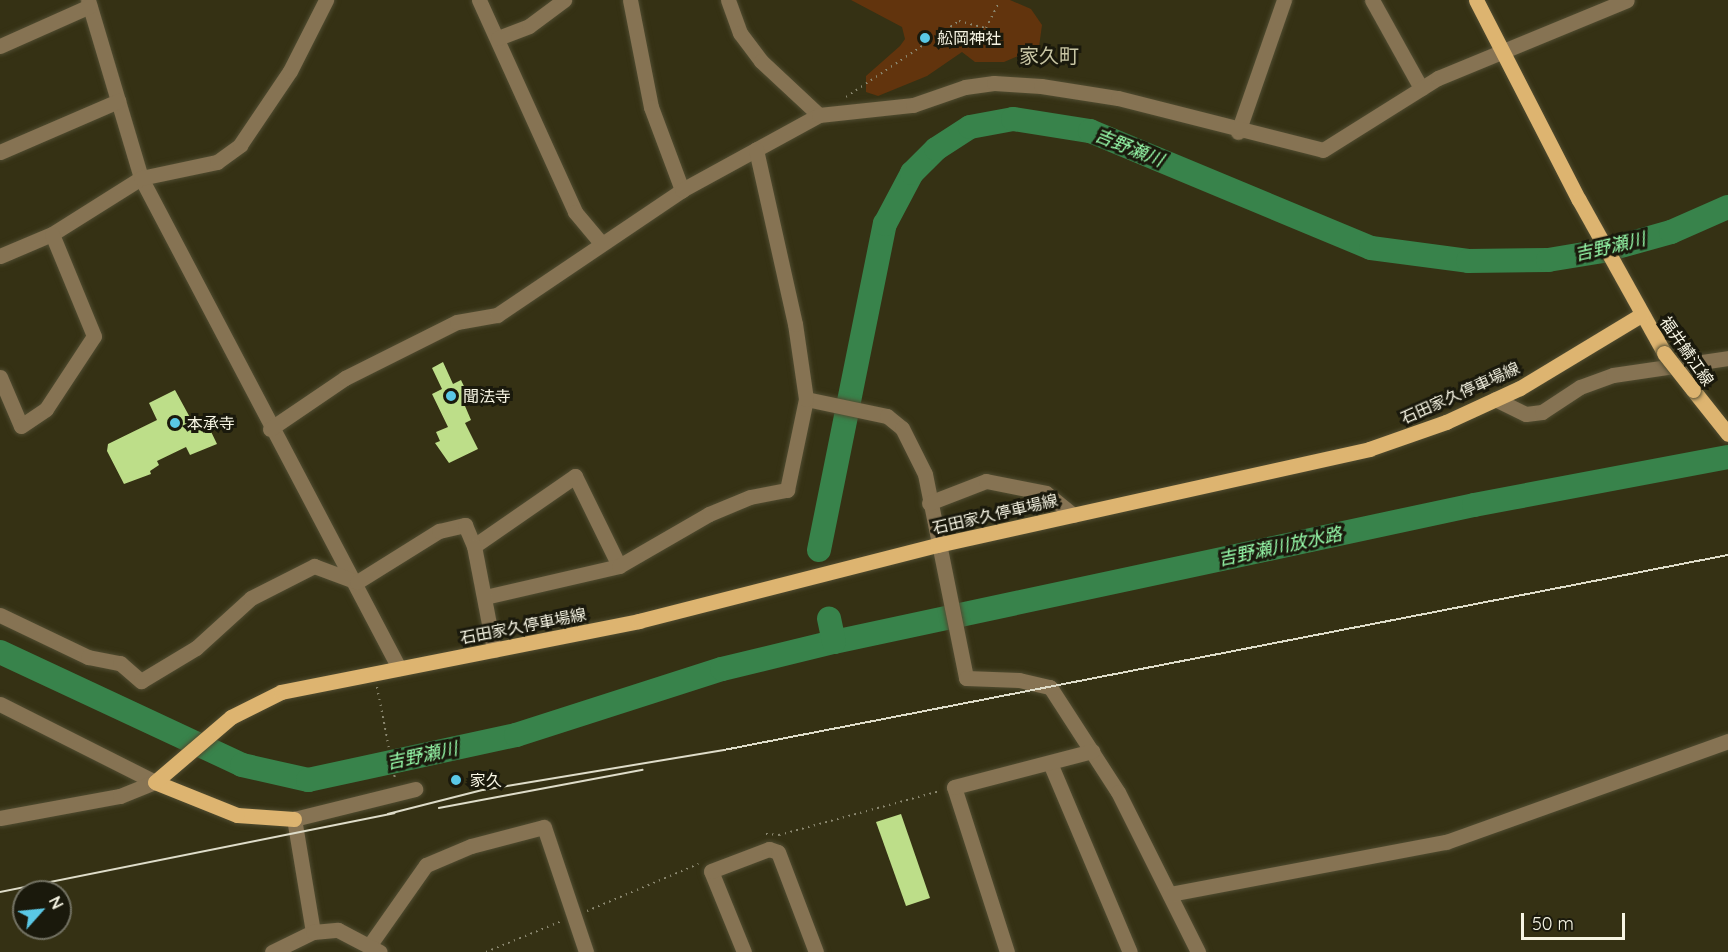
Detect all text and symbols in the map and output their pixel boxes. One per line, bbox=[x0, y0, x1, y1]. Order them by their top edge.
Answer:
place label: 舩岡神社 bbox=[937, 28, 1001, 48]
marker: 舩岡神社 bbox=[918, 31, 932, 45]
district label: 家久町 bbox=[1019, 43, 1079, 67]
water label: 吉野瀬川 bbox=[1092, 125, 1166, 171]
water label: 吉野瀬川 bbox=[1572, 228, 1648, 266]
street label: 福井鯖江線 bbox=[1656, 313, 1718, 389]
street label: 石田家久停車場線 bbox=[1398, 358, 1522, 428]
place label: 聞法寺 bbox=[463, 386, 511, 406]
marker: 聞法寺 bbox=[444, 389, 458, 403]
place label: 本承寺 bbox=[187, 413, 235, 433]
marker: 本承寺 bbox=[168, 416, 182, 430]
street label: 石田家久停車場線 bbox=[930, 490, 1060, 538]
water label: 吉野瀬川放水路 bbox=[1216, 523, 1344, 571]
street label: 石田家久停車場線 bbox=[458, 604, 588, 648]
water label: 吉野瀬川 bbox=[385, 738, 459, 774]
place label: 家久 bbox=[470, 770, 502, 790]
marker: 家久 bbox=[447, 771, 465, 789]
north arrow bbox=[12, 880, 72, 940]
text: N bbox=[45, 893, 68, 913]
scale bar bbox=[1524, 901, 1628, 939]
text: 50 m bbox=[1532, 912, 1574, 935]

